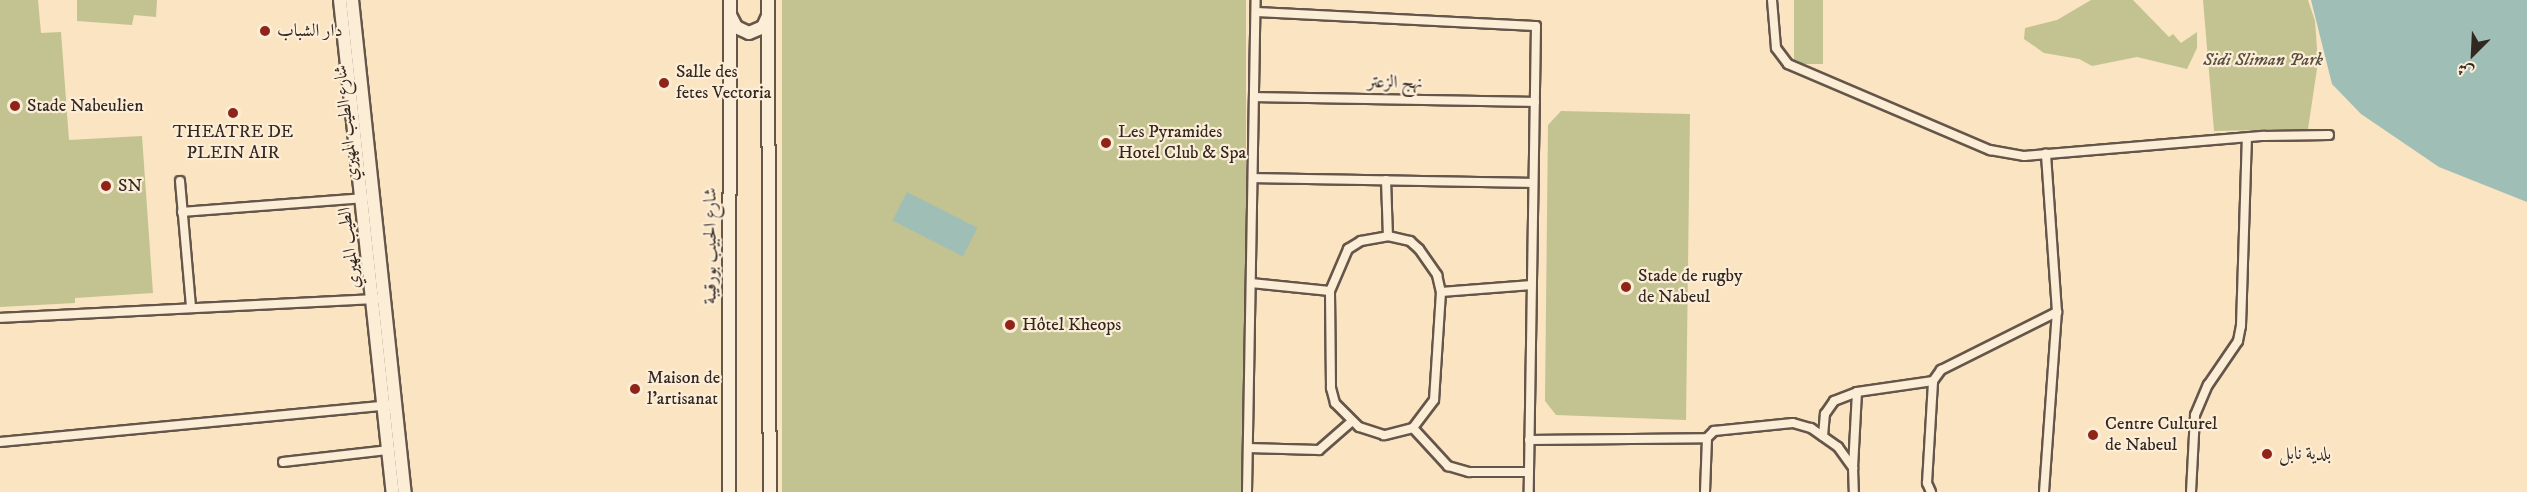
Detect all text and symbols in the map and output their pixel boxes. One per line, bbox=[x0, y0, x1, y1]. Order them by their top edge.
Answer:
place label: دار الشباب bbox=[277, 20, 343, 42]
marker: دار الشباب bbox=[258, 24, 272, 38]
north arrow bbox=[2443, 24, 2503, 84]
park label: Sidi Sliman Park bbox=[2203, 49, 2323, 71]
text: ش bbox=[2454, 58, 2477, 83]
place label: Salle des fetes Vectoria bbox=[676, 62, 771, 104]
street label: شارع الطيب المهيري bbox=[330, 64, 364, 182]
street label: نهج الزعتر bbox=[1367, 72, 1423, 94]
marker: Salle des fetes Vectoria bbox=[657, 76, 671, 90]
place label: Stade Nabeulien bbox=[27, 95, 144, 117]
marker: Stade Nabeulien bbox=[8, 99, 22, 113]
marker: THEATRE DE PLEIN AIR bbox=[226, 106, 240, 120]
place label: THEATRE DE PLEIN AIR bbox=[173, 122, 293, 164]
place label: Les Pyramides Hotel Club & Spa bbox=[1118, 122, 1246, 164]
marker: Les Pyramides Hotel Club & Spa bbox=[1099, 136, 1113, 150]
place label: SN bbox=[118, 175, 142, 197]
marker: SN bbox=[99, 179, 113, 193]
street label: شارع الحبيب بورقيبة bbox=[700, 188, 722, 304]
street label: الطيب المهيري bbox=[334, 206, 366, 290]
place label: Stade de rugby de Nabeul bbox=[1638, 266, 1743, 308]
marker: Stade de rugby de Nabeul bbox=[1619, 280, 1633, 294]
place label: Hôtel Kheops bbox=[1022, 314, 1121, 336]
marker: Hôtel Kheops bbox=[1003, 318, 1017, 332]
place label: Maison de l'artisanat bbox=[647, 368, 720, 410]
marker: Maison de l'artisanat bbox=[628, 382, 642, 396]
place label: Centre Culturel de Nabeul bbox=[2105, 414, 2218, 456]
marker: Centre Culturel de Nabeul bbox=[2086, 428, 2100, 442]
place label: بلدية نابل bbox=[2279, 443, 2331, 465]
marker: بلدية نابل bbox=[2260, 447, 2274, 461]

